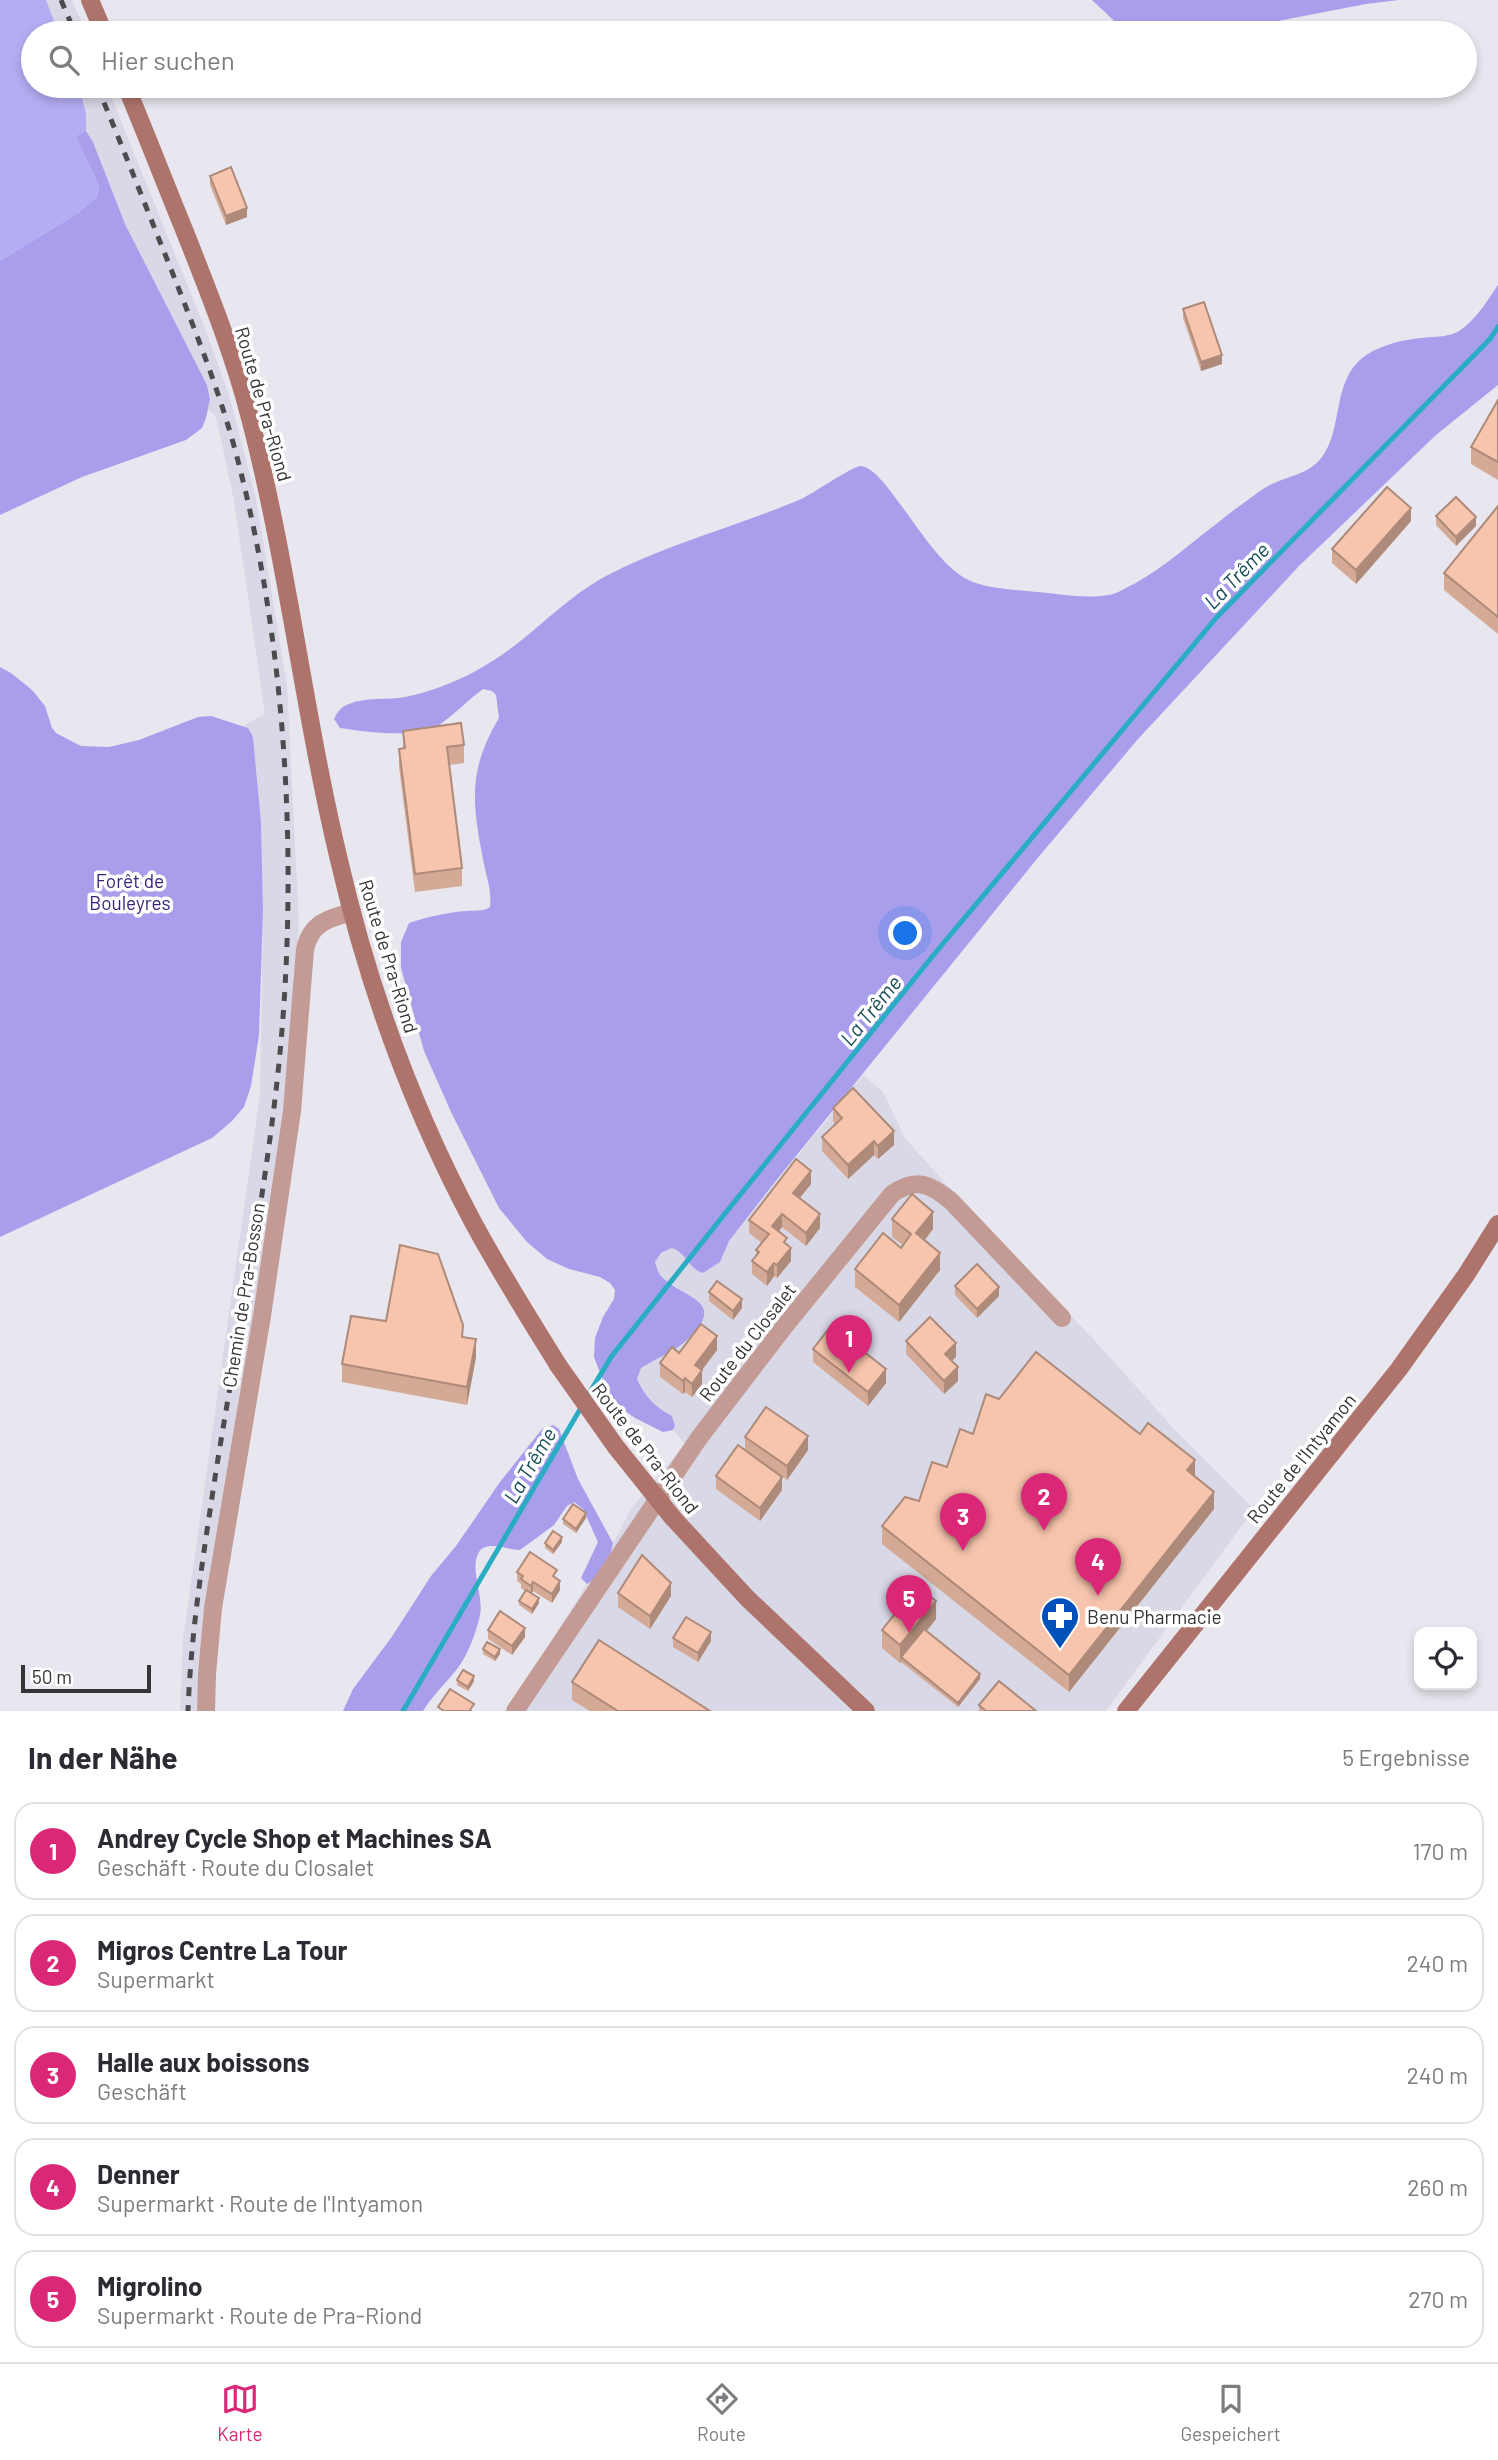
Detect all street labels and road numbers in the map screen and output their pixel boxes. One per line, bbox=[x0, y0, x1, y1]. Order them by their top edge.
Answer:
street label: Route de Pra-Riond bbox=[231, 324, 297, 484]
street label: Route de Pra-Riond bbox=[355, 876, 423, 1036]
street label: Chemin de Pra-Bosson bbox=[217, 1201, 269, 1389]
street label: Route du Closalet bbox=[694, 1278, 800, 1406]
street label: Route de Pra-Riond bbox=[588, 1378, 704, 1518]
street label: Route de l'Intyamon bbox=[1242, 1388, 1360, 1528]

